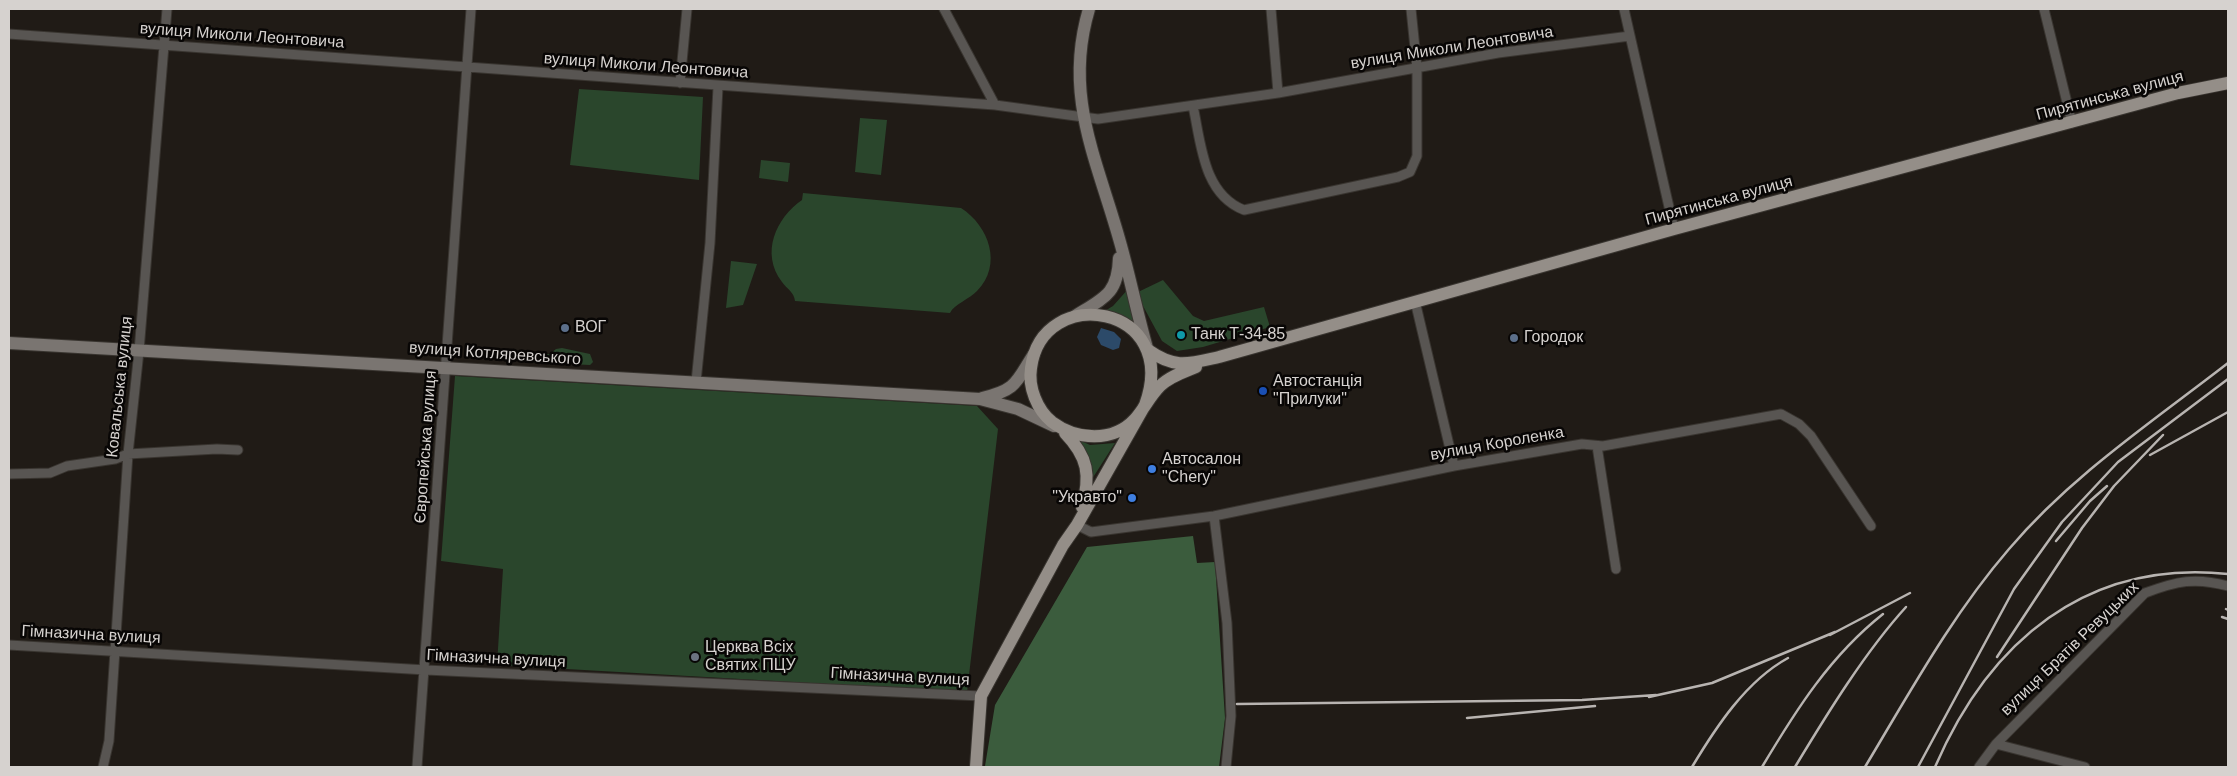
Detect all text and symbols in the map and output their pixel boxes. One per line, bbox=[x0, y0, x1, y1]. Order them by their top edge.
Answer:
street label: вулиця Миколи Леонтовича bbox=[139, 19, 345, 53]
street label: вулиця Миколи Леонтовича bbox=[1349, 22, 1555, 74]
street label: вулиця Миколи Леонтовича bbox=[543, 49, 749, 83]
street label: Пирятинська вулиця bbox=[2034, 67, 2186, 125]
street label: Пирятинська вулиця bbox=[1643, 172, 1795, 230]
street label: Ковальська вулиця bbox=[103, 315, 137, 459]
place label: ВОГ bbox=[575, 318, 606, 338]
marker: ВОГ bbox=[559, 322, 571, 334]
place label: Танк Т-34-85 bbox=[1191, 325, 1285, 345]
place label: Городок bbox=[1524, 328, 1583, 348]
marker: Танк Т-34-85 bbox=[1175, 329, 1187, 341]
marker: Городок bbox=[1508, 332, 1520, 344]
street label: вулиця Котляревського bbox=[408, 338, 582, 370]
street label: Європейська вулиця bbox=[411, 370, 441, 524]
place label: Автостанція "Прилуки" bbox=[1273, 372, 1362, 410]
marker: Автостанція "Прилуки" bbox=[1257, 385, 1269, 397]
street label: вулиця Короленка bbox=[1429, 423, 1565, 465]
place label: Автосалон "Chery" bbox=[1162, 450, 1241, 488]
marker: Автосалон "Chery" bbox=[1146, 463, 1158, 475]
place label: "Укравто" bbox=[1052, 488, 1122, 508]
marker: "Укравто" bbox=[1126, 492, 1138, 504]
street label: вулиця Братів Ревуцьких bbox=[1997, 578, 2143, 720]
street label: Гімназична вулиця bbox=[21, 622, 161, 648]
place label: Церква Всіх Святих ПЦУ bbox=[705, 638, 796, 676]
street label: Гімназична вулиця bbox=[426, 646, 566, 672]
marker: Церква Всіх Святих ПЦУ bbox=[689, 651, 701, 663]
street label: Гімназична вулиця bbox=[830, 664, 970, 690]

